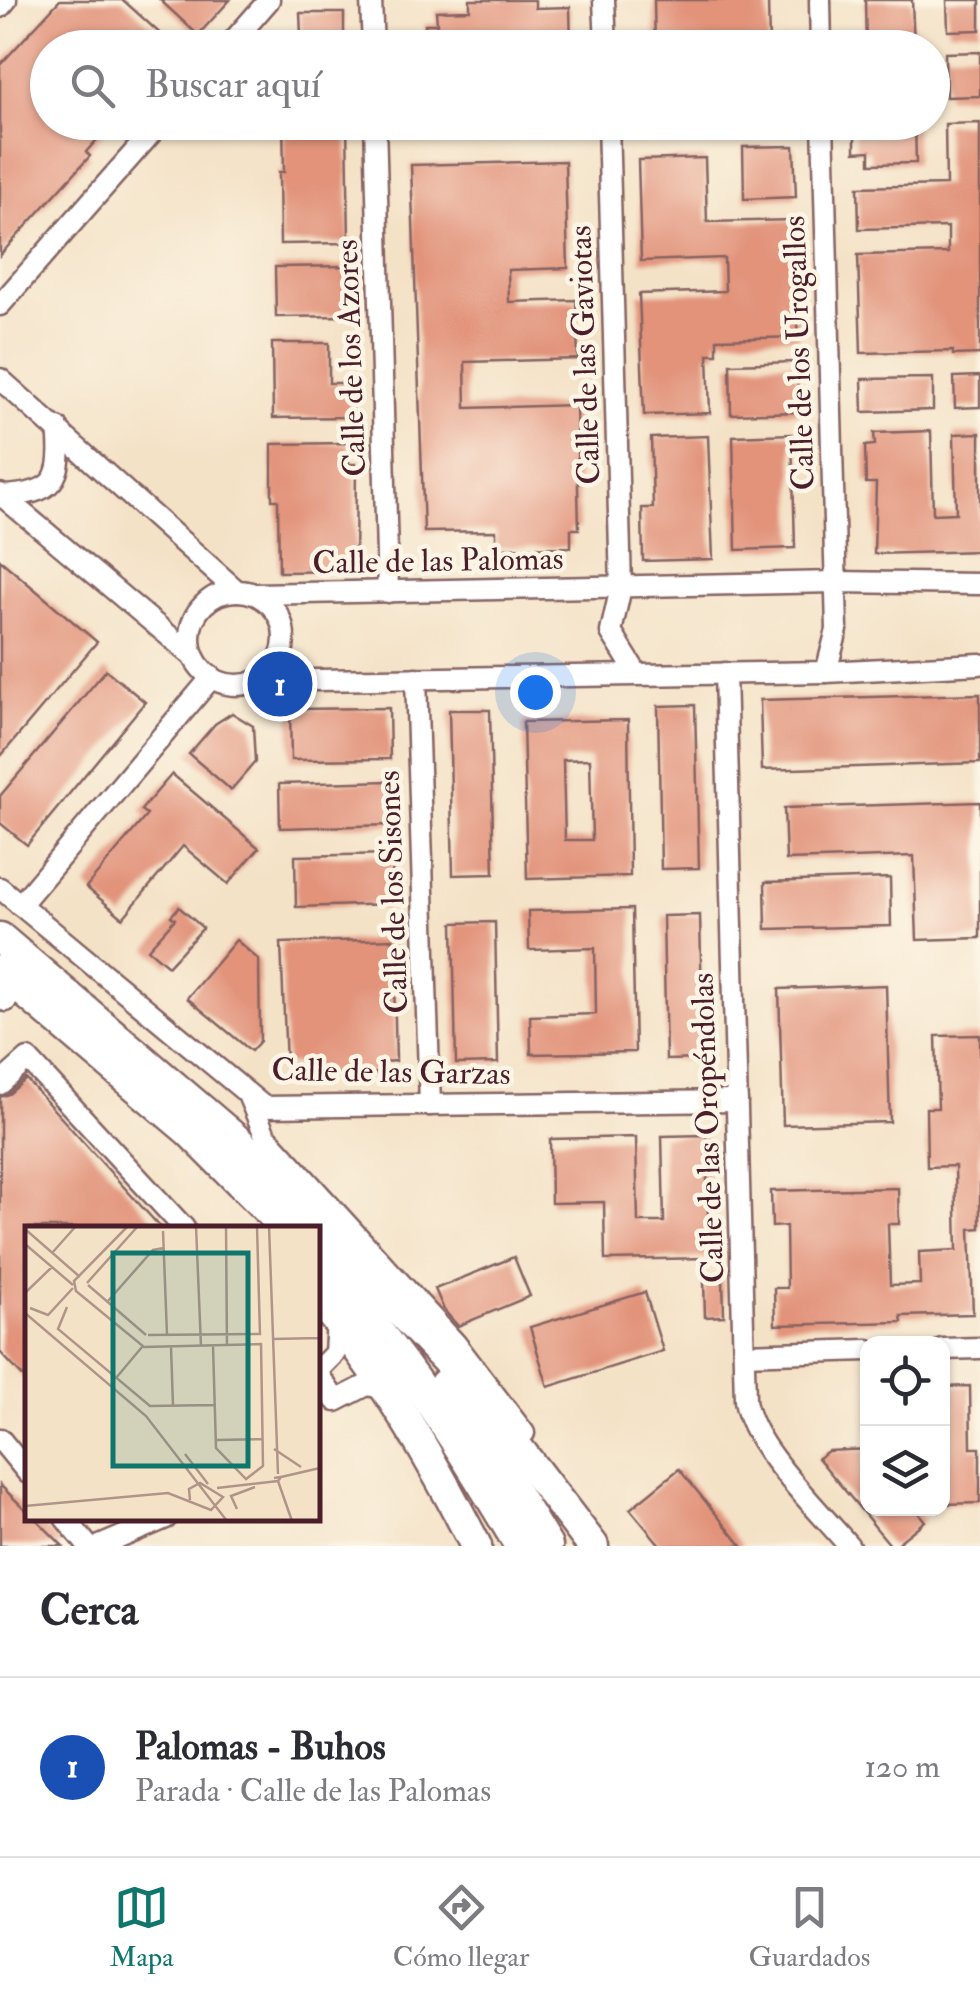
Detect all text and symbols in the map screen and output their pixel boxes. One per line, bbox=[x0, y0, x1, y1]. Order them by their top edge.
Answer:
search box bbox=[30, 30, 950, 140]
icon: search bbox=[65, 58, 120, 113]
text: Buscar aquí bbox=[145, 61, 321, 109]
street label: Calle de los Urogallos bbox=[774, 215, 824, 491]
street label: Calle de las Gaviotas bbox=[560, 225, 610, 485]
street label: Calle de los Azores bbox=[327, 239, 375, 477]
street label: Calle de las Palomas bbox=[312, 539, 564, 583]
pin: 1 bbox=[248, 646, 312, 722]
your location bbox=[510, 667, 561, 718]
street label: Calle de los Sisones bbox=[369, 770, 417, 1014]
street label: Calle de las Oropéndolas bbox=[683, 972, 733, 1284]
street label: Calle de las Garzas bbox=[271, 1050, 511, 1094]
inset map bbox=[25, 1226, 320, 1521]
map controls bbox=[860, 1336, 950, 1516]
button: locate bbox=[860, 1336, 950, 1426]
button: layers bbox=[860, 1426, 950, 1516]
text: Cerca bbox=[40, 1585, 138, 1637]
text: Palomas - Buhos bbox=[135, 1723, 386, 1771]
text: 1 bbox=[67, 1747, 78, 1787]
text: 120 m bbox=[864, 1747, 940, 1787]
text: Parada · Calle de las Palomas bbox=[135, 1771, 491, 1811]
tab: Mapa bbox=[110, 1880, 174, 1975]
tab: Cómo llegar bbox=[393, 1880, 529, 1975]
tab: Guardados bbox=[748, 1880, 870, 1975]

